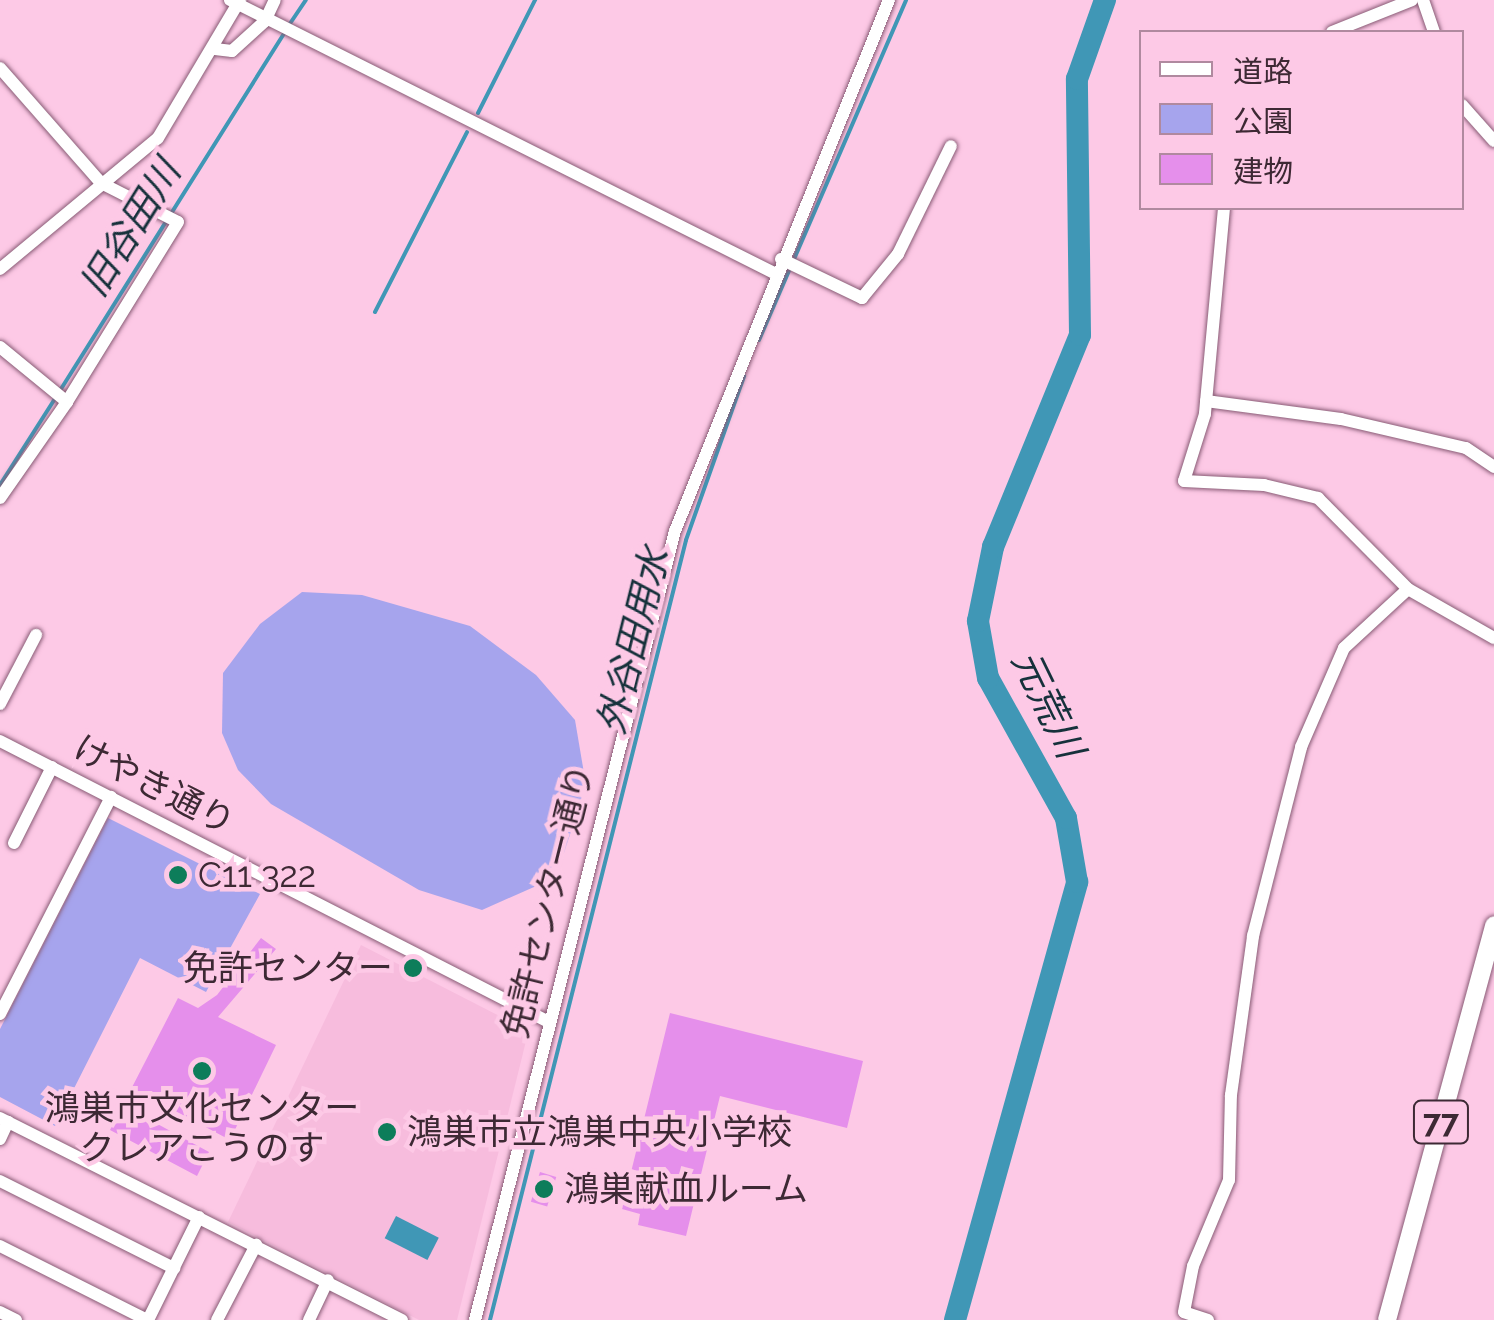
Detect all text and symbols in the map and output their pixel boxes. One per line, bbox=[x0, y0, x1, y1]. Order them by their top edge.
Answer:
legend bbox=[1139, 30, 1464, 210]
text: 道路 bbox=[1233, 54, 1293, 89]
text: 公園 bbox=[1233, 104, 1293, 139]
water label: 旧谷田川 bbox=[70, 151, 190, 305]
text: 建物 bbox=[1233, 154, 1293, 189]
water label: 外谷田用水 bbox=[588, 543, 678, 739]
water label: 元荒川 bbox=[1003, 643, 1093, 765]
street label: けやき通り bbox=[67, 727, 241, 843]
street label: 免許センター通り bbox=[494, 760, 602, 1042]
place label: C11 322 bbox=[198, 854, 316, 896]
marker: C11 322 bbox=[167, 864, 189, 886]
place label: 免許センター bbox=[183, 947, 393, 989]
marker: 免許センター bbox=[402, 957, 424, 979]
marker: 鴻巣市文化センター クレアこうのす bbox=[191, 1060, 213, 1082]
place label: 鴻巣市文化センター クレアこうのす bbox=[45, 1087, 359, 1169]
road number: 77 bbox=[1411, 1095, 1471, 1149]
place label: 鴻巣市立鴻巣中央小学校 bbox=[407, 1111, 792, 1153]
marker: 鴻巣市立鴻巣中央小学校 bbox=[376, 1121, 398, 1143]
place label: 鴻巣献血ルーム bbox=[564, 1168, 809, 1210]
marker: 鴻巣献血ルーム bbox=[533, 1178, 555, 1200]

